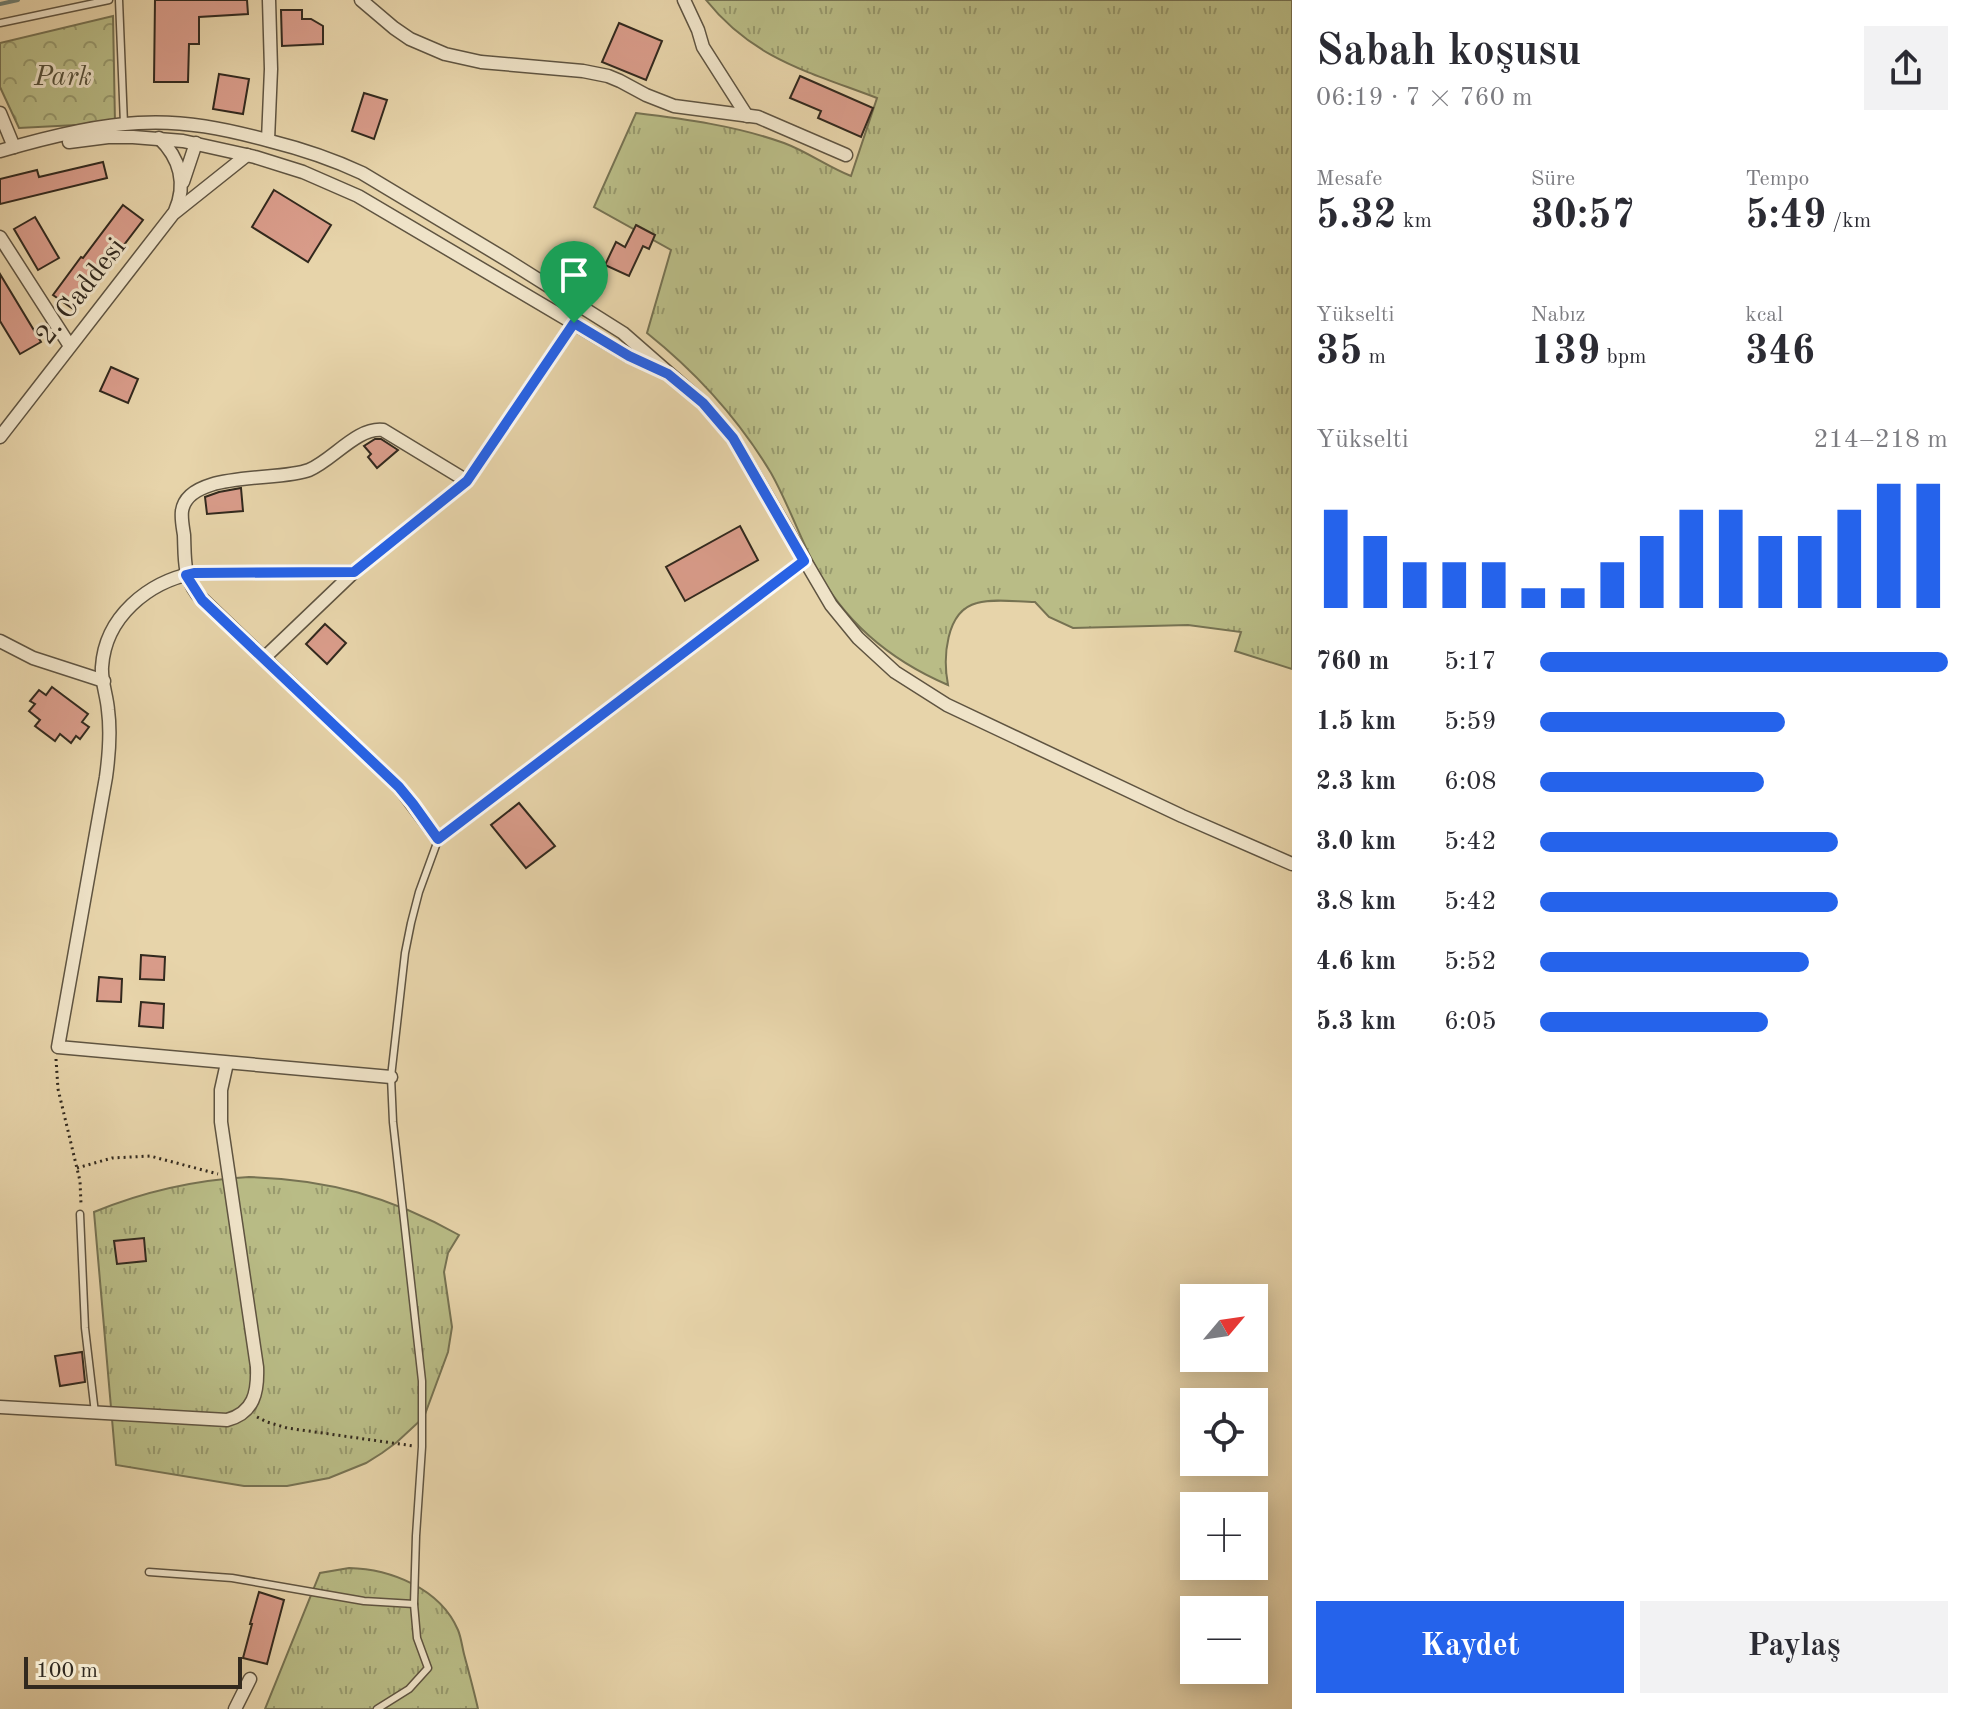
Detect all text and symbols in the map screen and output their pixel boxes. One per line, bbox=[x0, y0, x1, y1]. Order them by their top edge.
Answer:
button: share bbox=[1864, 26, 1948, 110]
text: Sabah koşusu bbox=[1316, 30, 1581, 74]
park label: Park bbox=[33, 64, 92, 92]
text: 06:19 · 7 × 760 m bbox=[1316, 85, 1533, 111]
text: Mesafe bbox=[1316, 168, 1382, 190]
text: Süre bbox=[1531, 168, 1575, 190]
text: Tempo bbox=[1745, 168, 1809, 190]
text: 5.32 bbox=[1316, 197, 1397, 237]
text: 30:57 bbox=[1531, 197, 1635, 237]
text: 5:49 bbox=[1745, 197, 1826, 237]
text: km bbox=[1397, 210, 1432, 232]
text: /km bbox=[1826, 210, 1871, 232]
street label: 2. Caddesi bbox=[32, 234, 132, 350]
pin bbox=[540, 241, 608, 323]
icon: arrive bbox=[552, 253, 596, 297]
text: Yükselti bbox=[1316, 304, 1394, 326]
text: Nabız bbox=[1531, 304, 1585, 326]
text: kcal bbox=[1745, 304, 1783, 326]
text: 35 bbox=[1316, 333, 1362, 373]
text: 139 bbox=[1531, 333, 1600, 373]
text: 346 bbox=[1745, 333, 1815, 373]
text: m bbox=[1362, 346, 1386, 368]
text: bpm bbox=[1600, 346, 1647, 368]
text: Yükselti bbox=[1316, 427, 1409, 453]
text: 214–218 m bbox=[1813, 427, 1948, 453]
text: 760 m bbox=[1316, 649, 1389, 675]
text: 5:17 bbox=[1444, 649, 1497, 675]
text: 1.5 km bbox=[1316, 709, 1396, 735]
text: 5:59 bbox=[1444, 709, 1497, 735]
text: 2.3 km bbox=[1316, 769, 1396, 795]
text: 6:08 bbox=[1444, 769, 1497, 795]
text: 3.0 km bbox=[1316, 829, 1396, 855]
text: 5:42 bbox=[1444, 829, 1497, 855]
text: 3.8 km bbox=[1316, 889, 1396, 915]
text: 5:42 bbox=[1444, 889, 1497, 915]
text: 4.6 km bbox=[1316, 949, 1396, 975]
text: 5:52 bbox=[1444, 949, 1497, 975]
text: 5.3 km bbox=[1316, 1009, 1396, 1035]
text: 6:05 bbox=[1444, 1009, 1497, 1035]
north arrow bbox=[1180, 1284, 1268, 1372]
map controls bbox=[1180, 1284, 1268, 1684]
button: locate bbox=[1180, 1388, 1268, 1476]
button: + bbox=[1180, 1492, 1268, 1580]
button: − bbox=[1180, 1596, 1268, 1684]
button: Kaydet bbox=[1316, 1601, 1624, 1693]
button: Paylaş bbox=[1640, 1601, 1948, 1693]
scale bar bbox=[24, 1653, 242, 1689]
text: 100 m bbox=[36, 1660, 98, 1682]

